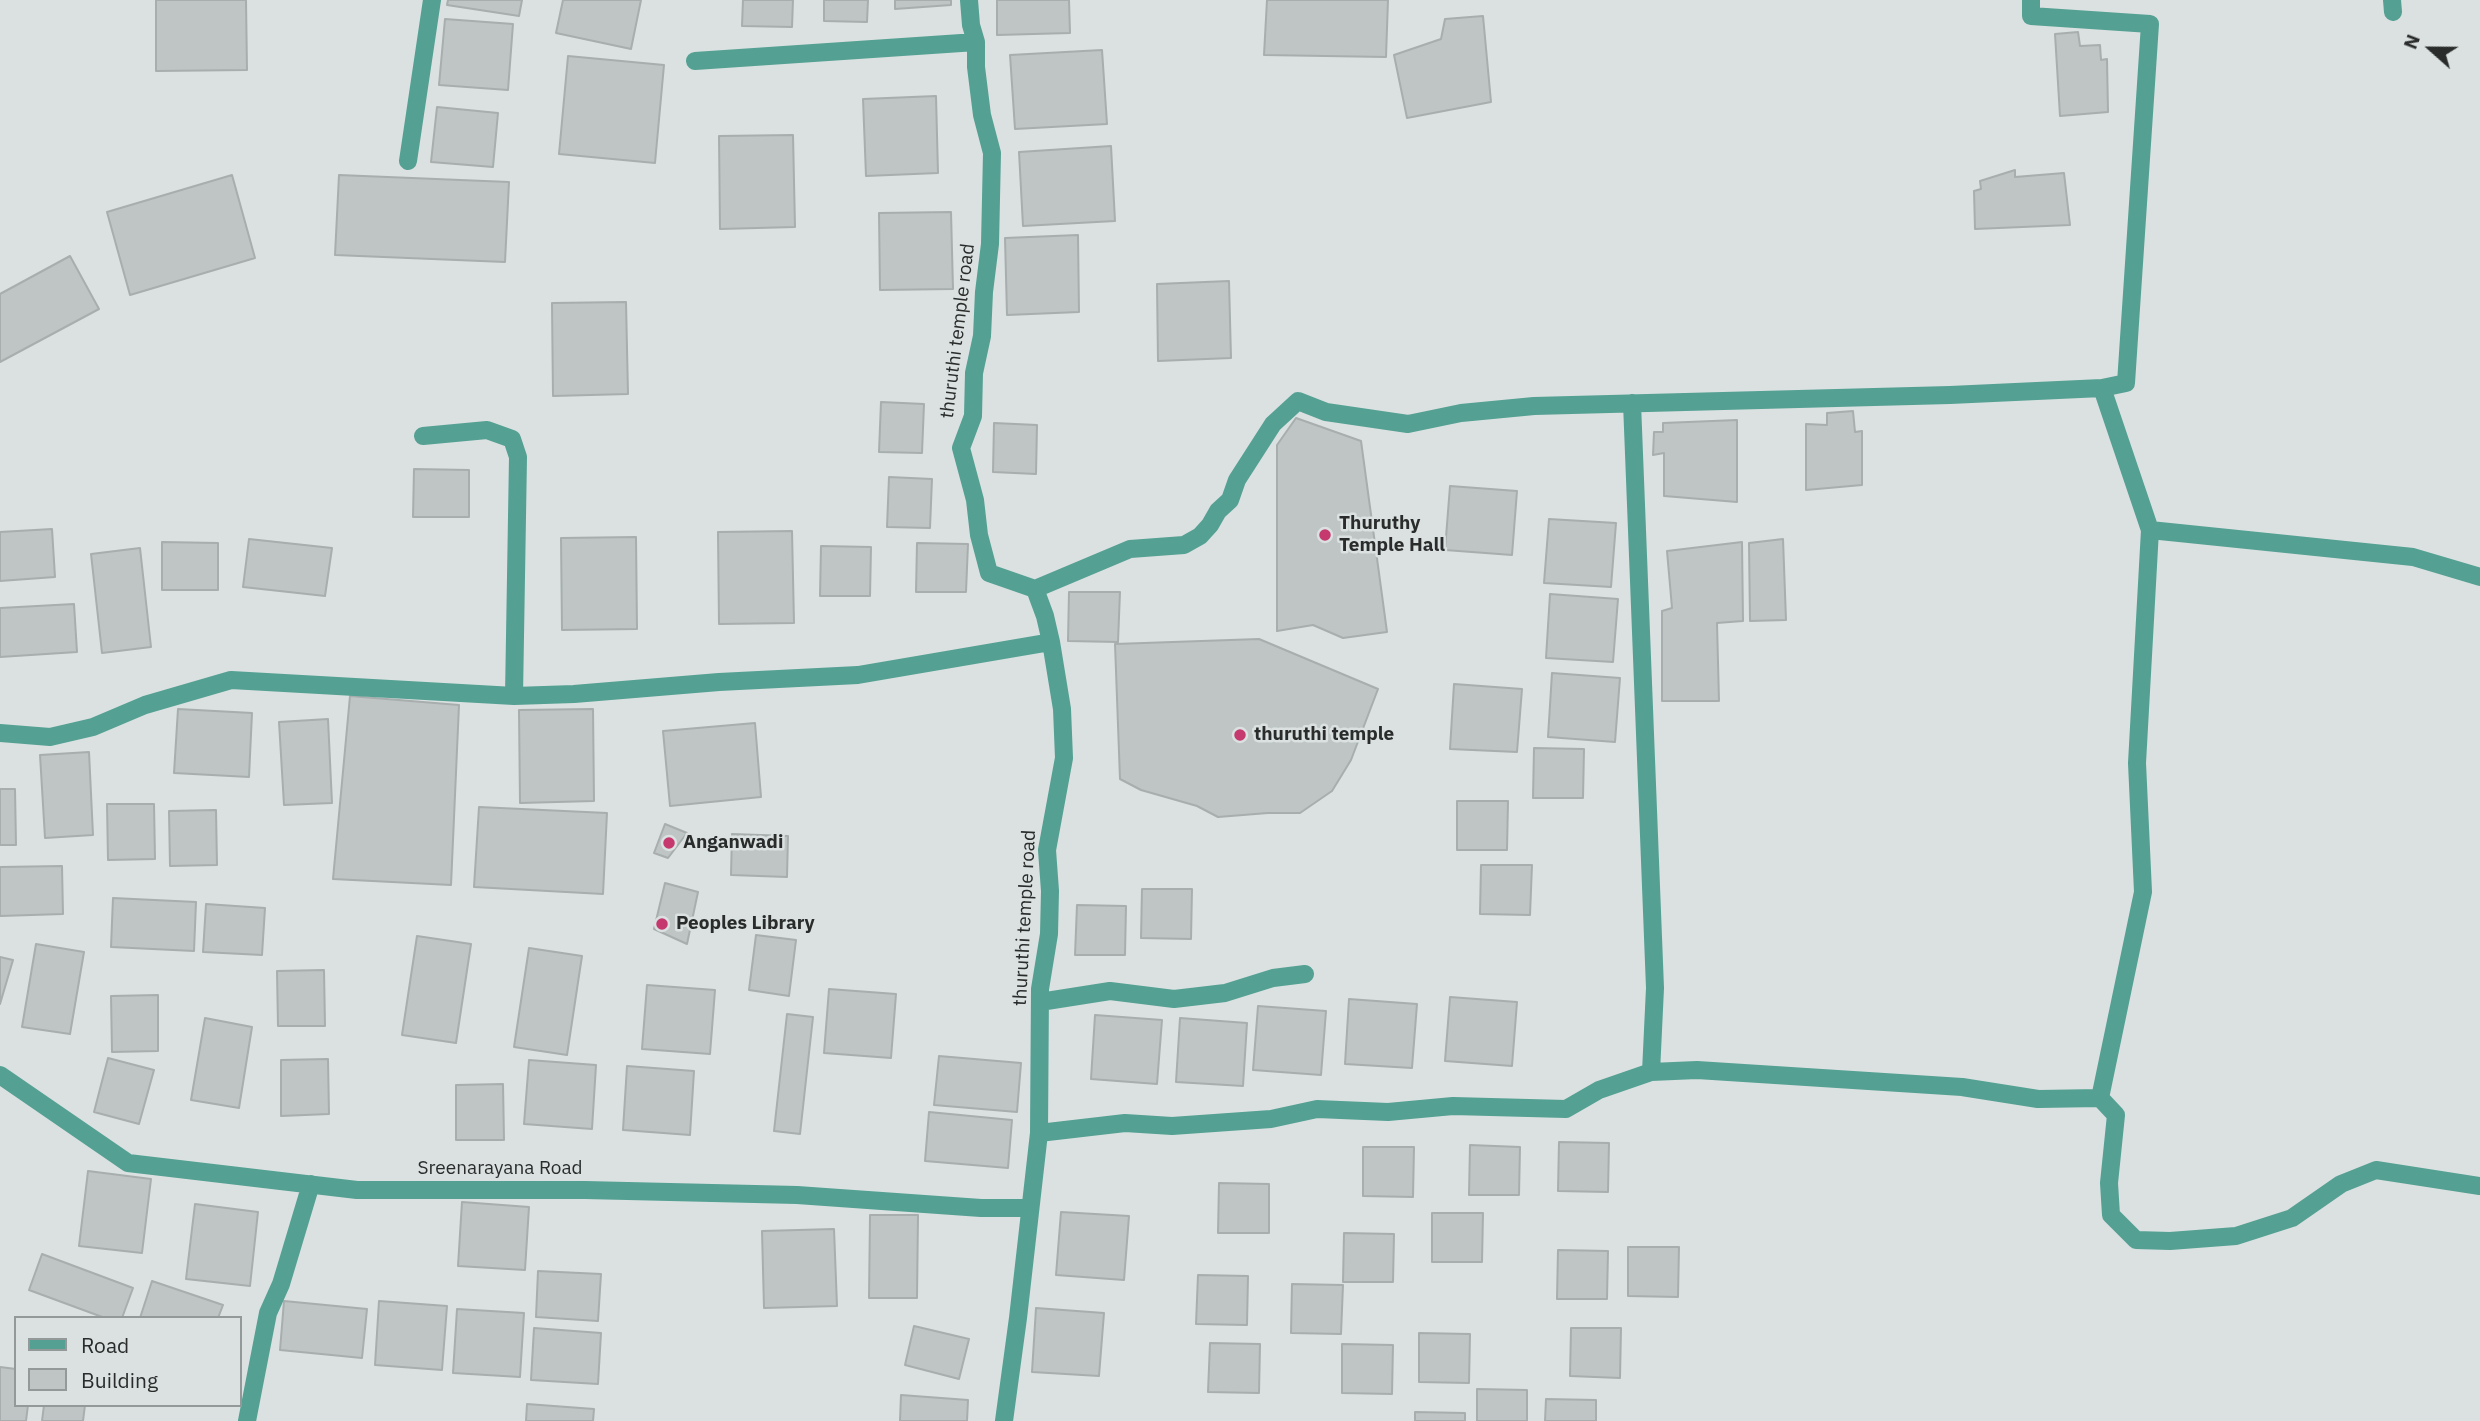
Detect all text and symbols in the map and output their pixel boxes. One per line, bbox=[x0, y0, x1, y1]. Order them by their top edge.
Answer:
north arrow bbox=[2396, 14, 2466, 84]
text: N bbox=[2398, 31, 2425, 52]
street label: thuruthi temple road bbox=[936, 242, 980, 420]
place label: Thuruthy Temple Hall bbox=[1339, 513, 1445, 557]
marker: Thuruthy Temple Hall bbox=[1317, 527, 1333, 543]
place label: thuruthi temple bbox=[1254, 724, 1394, 746]
marker: thuruthi temple bbox=[1232, 727, 1248, 743]
street label: thuruthi temple road bbox=[1009, 829, 1041, 1007]
place label: Anganwadi bbox=[683, 832, 783, 854]
marker: Anganwadi bbox=[661, 835, 677, 851]
place label: Peoples Library bbox=[676, 913, 815, 935]
marker: Peoples Library bbox=[654, 916, 670, 932]
street label: Sreenarayana Road bbox=[417, 1158, 583, 1180]
legend bbox=[14, 1316, 242, 1407]
text: Road bbox=[81, 1331, 129, 1359]
text: Building bbox=[81, 1366, 158, 1394]

